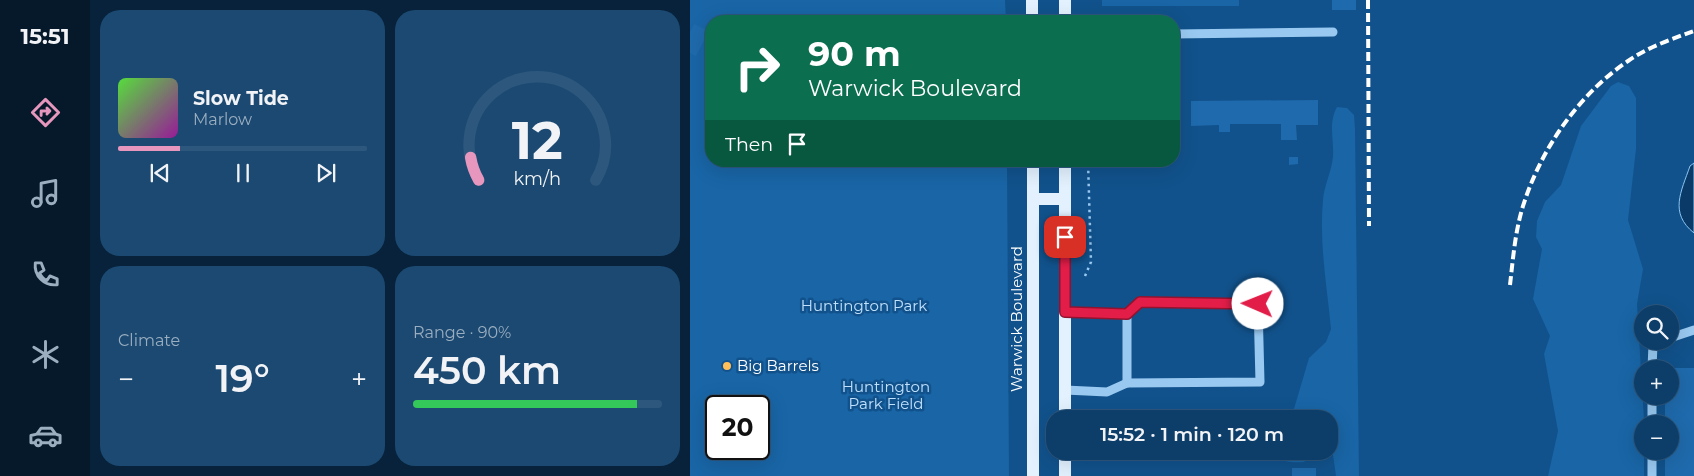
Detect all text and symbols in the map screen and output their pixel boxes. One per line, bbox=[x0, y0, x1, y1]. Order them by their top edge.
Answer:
text: 15:51 bbox=[20, 23, 70, 50]
text: 90 m bbox=[808, 32, 901, 75]
icon: right bbox=[725, 35, 790, 100]
text: Warwick Boulevard bbox=[808, 75, 1022, 102]
text: Slow Tide bbox=[193, 87, 289, 110]
icon: directions bbox=[28, 95, 63, 130]
text: 12 bbox=[512, 109, 563, 172]
text: Marlow bbox=[193, 110, 252, 129]
icon: arrive bbox=[783, 130, 811, 158]
text: Then bbox=[725, 133, 773, 156]
icon: previous bbox=[146, 159, 174, 187]
icon: pause bbox=[229, 159, 257, 187]
icon: next bbox=[312, 159, 340, 187]
text: km/h bbox=[514, 168, 561, 189]
icon: music bbox=[28, 176, 63, 211]
pin bbox=[1044, 216, 1086, 258]
icon: arrive bbox=[1051, 223, 1079, 251]
street label: Warwick Boulevard bbox=[1007, 246, 1026, 392]
icon: phone bbox=[28, 257, 63, 292]
position arrow bbox=[1231, 277, 1283, 329]
park label: Huntington Park bbox=[801, 296, 927, 315]
map controls bbox=[1634, 305, 1679, 460]
button: search bbox=[1634, 305, 1679, 350]
text: Range · 90% bbox=[413, 323, 511, 342]
text: Climate bbox=[118, 331, 180, 350]
icon: climate bbox=[28, 337, 63, 372]
text: 450 km bbox=[413, 347, 561, 394]
text: 19° bbox=[215, 355, 270, 402]
place label: Big Barrels bbox=[737, 356, 819, 375]
marker: Big Barrels bbox=[721, 360, 733, 372]
button: + bbox=[1634, 360, 1679, 405]
text: − bbox=[118, 362, 134, 396]
text: + bbox=[351, 362, 367, 396]
park label: Huntington Park Field bbox=[842, 377, 930, 413]
speed limit sign: 20 bbox=[705, 395, 770, 460]
button: − bbox=[1634, 415, 1679, 460]
icon: car bbox=[28, 418, 63, 453]
text: 15:52 · 1 min · 120 m bbox=[1100, 423, 1284, 446]

